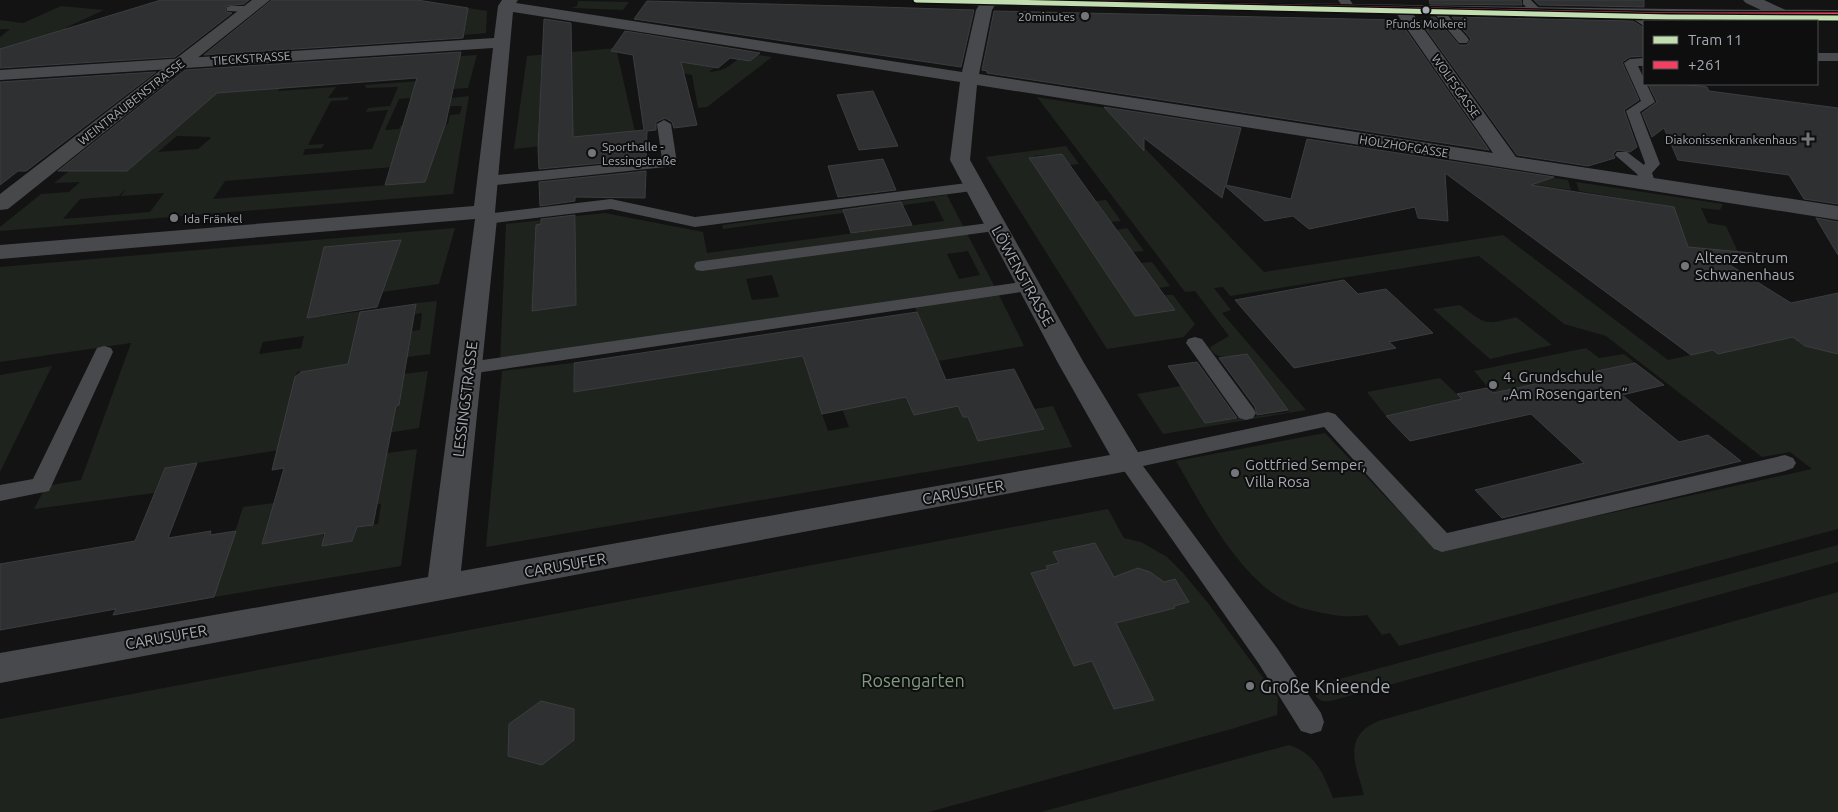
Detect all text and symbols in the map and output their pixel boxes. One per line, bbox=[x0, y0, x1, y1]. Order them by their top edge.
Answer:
marker: Pfunds Molkerei bbox=[1421, 5, 1431, 15]
place label: 20minutes bbox=[1018, 10, 1075, 23]
marker: 20minutes bbox=[1079, 10, 1091, 22]
place label: Pfunds Molkerei bbox=[1386, 18, 1466, 30]
legend bbox=[1643, 20, 1818, 85]
text: Tram 11 bbox=[1688, 31, 1743, 48]
street label: TIECKSTRASSE bbox=[211, 49, 291, 67]
street label: WOLFSGASSE bbox=[1429, 52, 1483, 120]
street label: WEINTRAUBENSTRASSE bbox=[75, 56, 187, 147]
text: +261 bbox=[1688, 56, 1722, 73]
marker: Diakonissenkrankenhaus bbox=[1801, 132, 1815, 146]
street label: HOLZHOFGASSE bbox=[1359, 133, 1450, 159]
place label: Diakonissenkrankenhaus bbox=[1665, 133, 1797, 146]
place label: Sporthalle - Lessingstraße bbox=[602, 140, 676, 167]
marker: Sporthalle - Lessingstraße bbox=[586, 147, 598, 159]
marker: Ida Fränkel bbox=[168, 212, 180, 224]
place label: Ida Fränkel bbox=[184, 212, 242, 225]
street label: LÖWENSTRASSE bbox=[988, 223, 1058, 329]
place label: Altenzentrum Schwanenhaus bbox=[1695, 249, 1794, 283]
marker: Altenzentrum Schwanenhaus bbox=[1679, 260, 1691, 272]
street label: LESSINGSTRASSE bbox=[449, 340, 481, 458]
place label: 4. Grundschule „Am Rosengarten“ bbox=[1503, 368, 1627, 402]
marker: 4. Grundschule „Am Rosengarten“ bbox=[1487, 379, 1499, 391]
place label: Gottfried Semper, Villa Rosa bbox=[1245, 456, 1366, 490]
marker: Gottfried Semper, Villa Rosa bbox=[1229, 467, 1241, 479]
street label: CARUSUFER bbox=[921, 476, 1005, 508]
street label: CARUSUFER bbox=[523, 549, 607, 581]
street label: CARUSUFER bbox=[124, 621, 208, 653]
park label: Rosengarten bbox=[861, 670, 965, 690]
place label: Große Knieende bbox=[1260, 676, 1390, 696]
marker: Große Knieende bbox=[1244, 680, 1256, 692]

